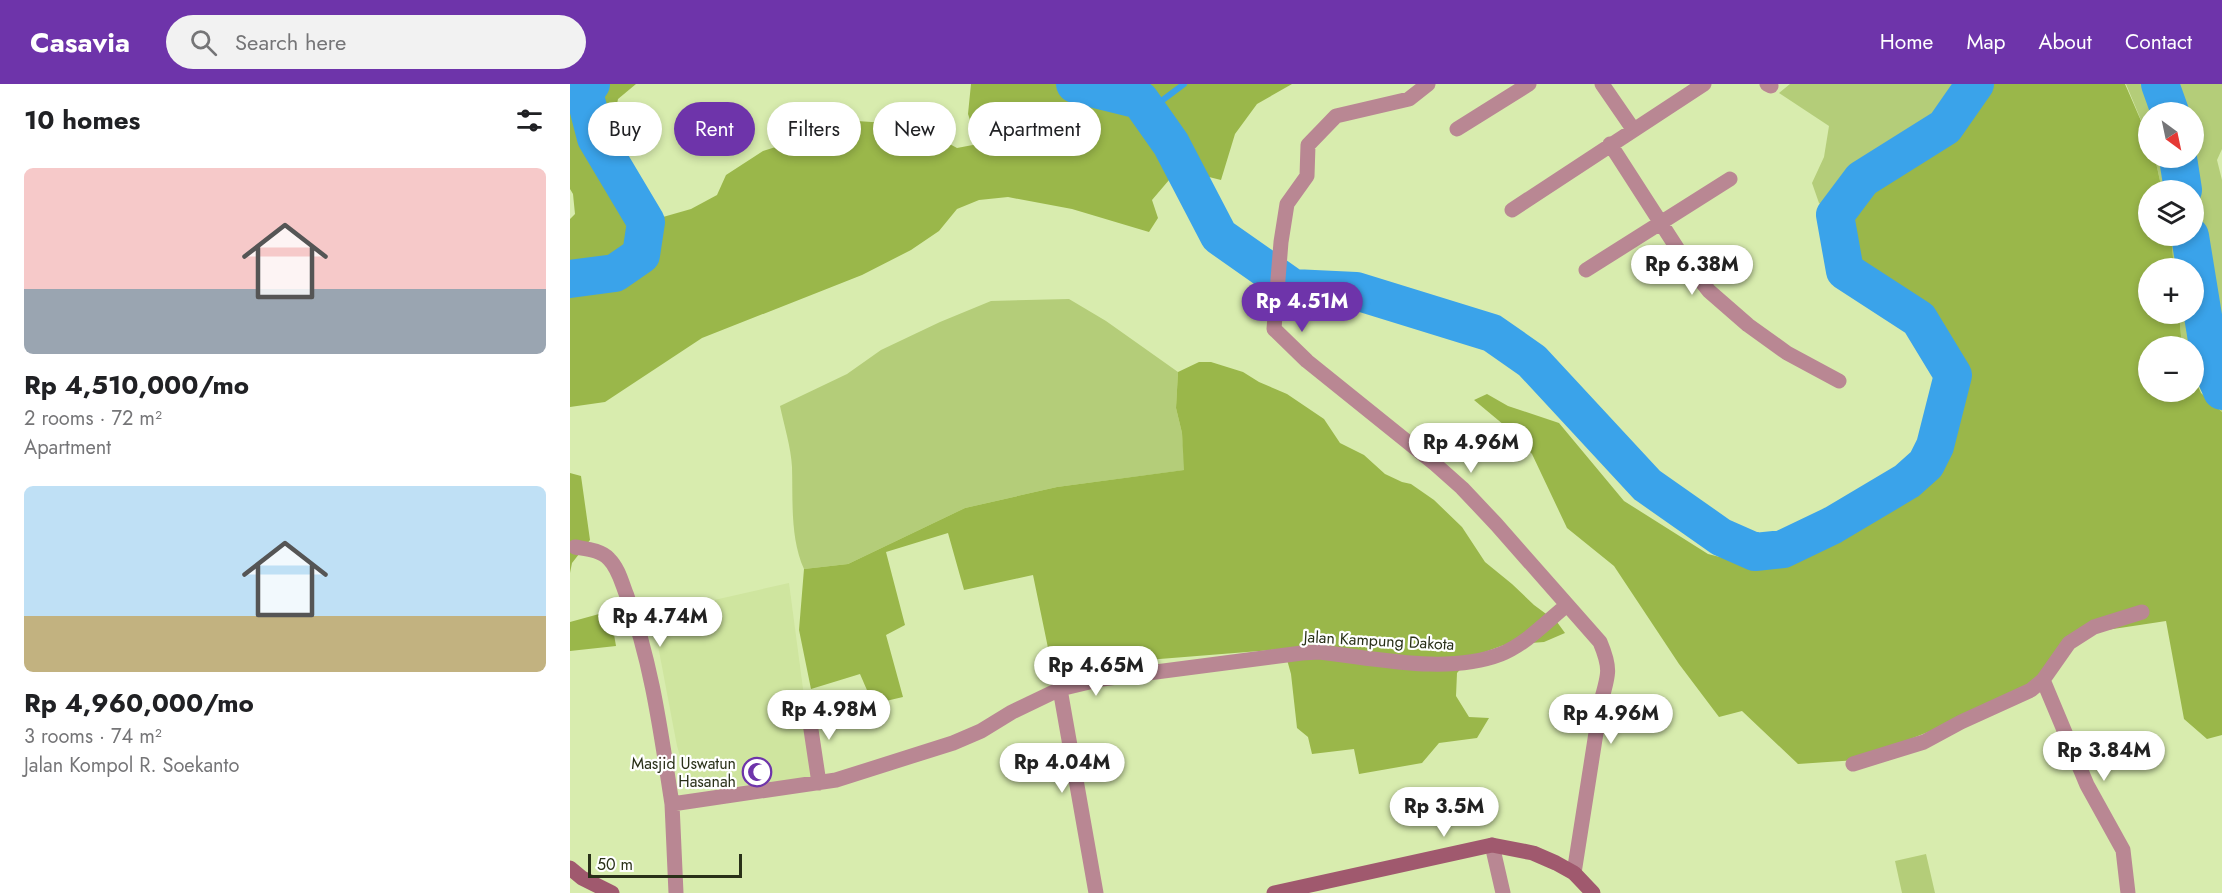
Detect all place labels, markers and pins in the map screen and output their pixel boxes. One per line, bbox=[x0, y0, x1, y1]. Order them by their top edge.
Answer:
pin: Rp 6.38M bbox=[1630, 245, 1754, 296]
pin: Rp 4.51M bbox=[1240, 282, 1364, 333]
pin: Rp 4.96M bbox=[1409, 423, 1533, 474]
pin: Rp 4.74M bbox=[598, 597, 722, 648]
pin: Rp 4.65M bbox=[1034, 646, 1158, 697]
pin: Rp 4.98M bbox=[767, 690, 891, 741]
pin: Rp 4.96M bbox=[1549, 694, 1673, 745]
pin: Rp 3.84M bbox=[2042, 731, 2166, 782]
pin: Rp 4.04M bbox=[1000, 743, 1124, 794]
place label: Masjid Uswatun Hasanah bbox=[631, 752, 736, 793]
mosque icon: Masjid Uswatun Hasanah bbox=[741, 756, 773, 788]
pin: Rp 3.5M bbox=[1389, 787, 1499, 838]

